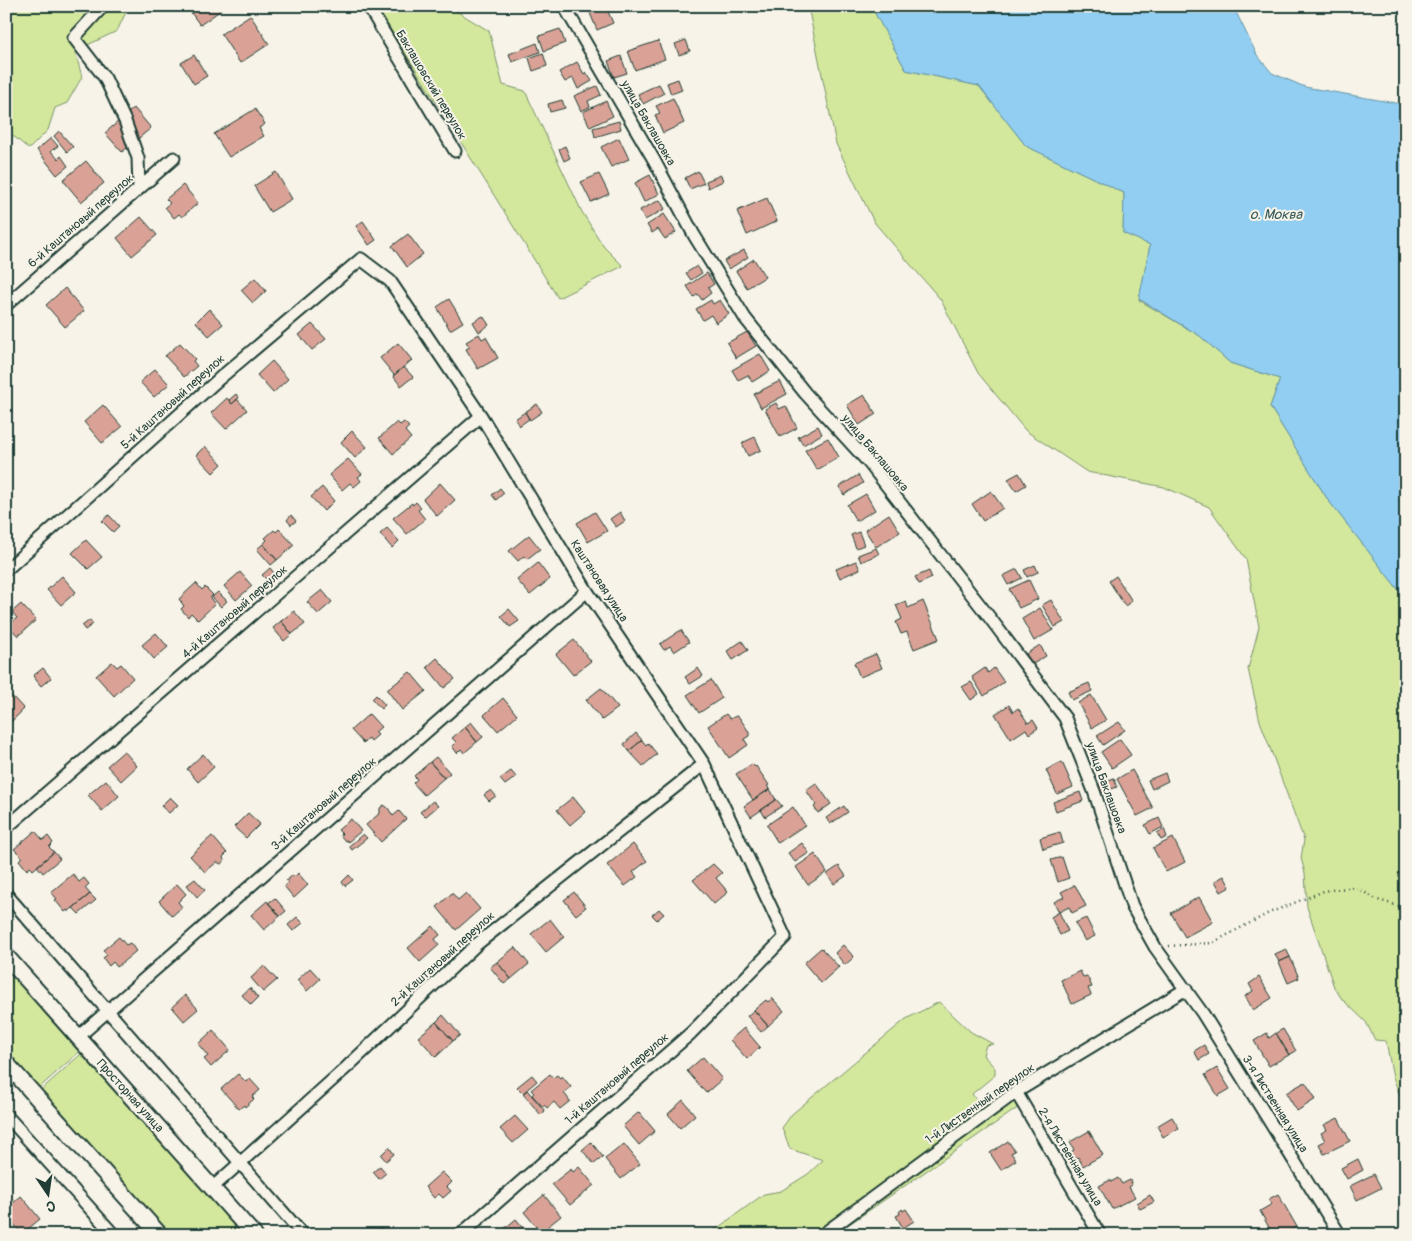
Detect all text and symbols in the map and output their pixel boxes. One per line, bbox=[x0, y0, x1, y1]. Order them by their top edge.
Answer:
street label: Баклашовский переулок bbox=[392, 27, 470, 143]
street label: улица Баклашовка bbox=[617, 77, 679, 169]
street label: 6-й Каштановый переулок bbox=[25, 171, 137, 271]
water label: о. Моква bbox=[1250, 206, 1303, 223]
street label: 5-й Каштановый переулок bbox=[118, 351, 228, 453]
street label: улица Баклашовка bbox=[838, 411, 912, 495]
street label: Каштановая улица bbox=[567, 537, 631, 625]
street label: 4-й Каштановый переулок bbox=[179, 562, 291, 662]
street label: улица Баклашовка bbox=[1082, 739, 1130, 836]
street label: 3-й Каштановый переулок bbox=[268, 754, 380, 854]
street label: 2-й Каштановый переулок bbox=[388, 908, 498, 1010]
street label: 1-й Каштановый переулок bbox=[562, 1030, 672, 1128]
street label: 3-я Лиственная улица bbox=[1239, 1053, 1311, 1156]
street label: Просторная улица bbox=[93, 1056, 167, 1136]
street label: 1-й Лиственный переулок bbox=[922, 1061, 1038, 1147]
street label: 2-я Лиственная улица bbox=[1035, 1105, 1105, 1209]
north arrow bbox=[22, 1168, 72, 1218]
text: С bbox=[44, 1197, 57, 1216]

